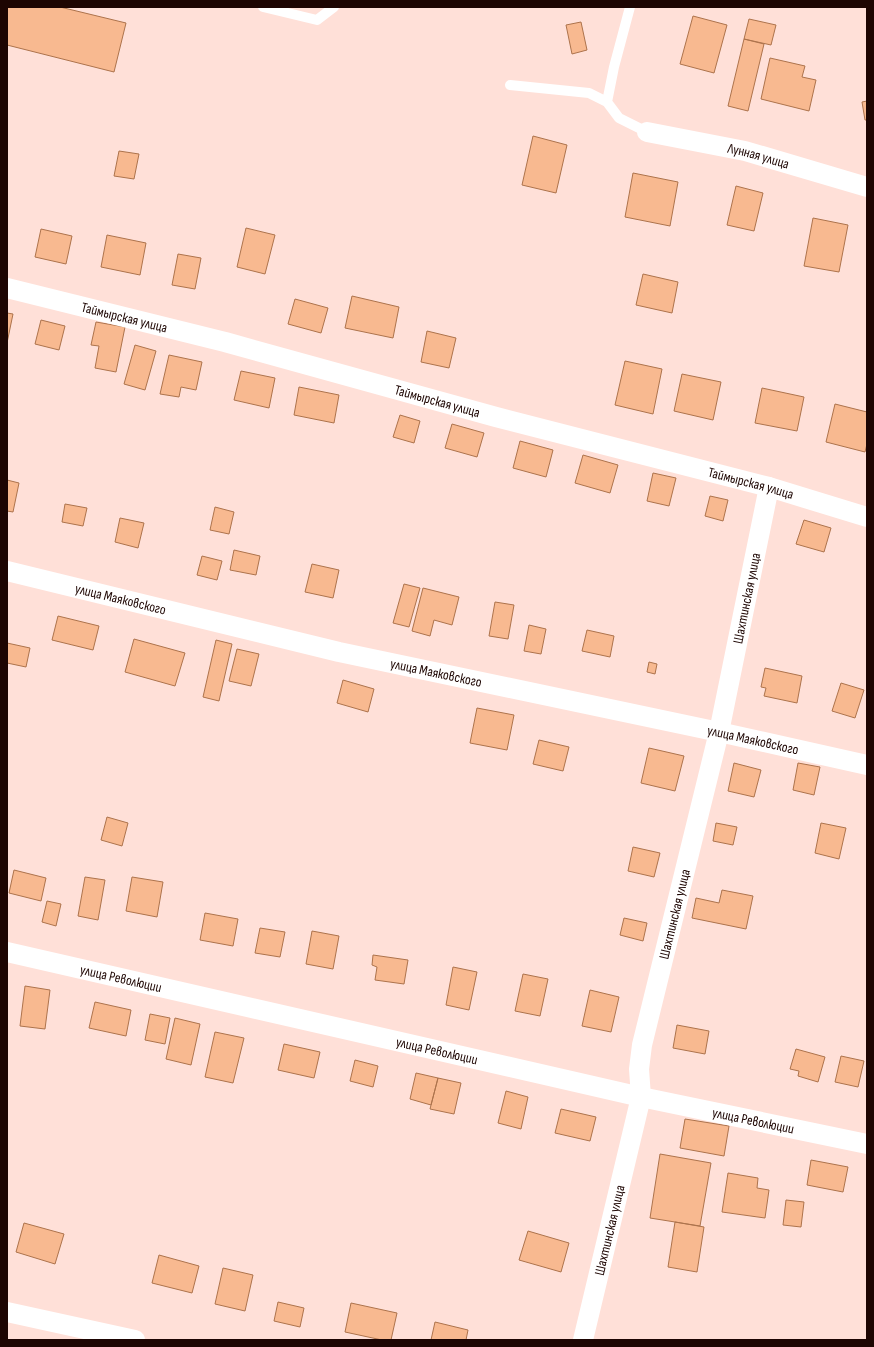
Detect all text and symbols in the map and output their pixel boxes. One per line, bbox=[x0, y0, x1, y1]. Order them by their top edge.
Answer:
street label: Лунная улица bbox=[725, 139, 791, 172]
street label: Таймырская улица bbox=[80, 298, 169, 336]
street label: Таймырская улица bbox=[393, 381, 482, 421]
street label: Таймырская улица bbox=[706, 463, 796, 503]
street label: Шахтинская улица bbox=[729, 551, 764, 645]
street label: улица Маяковского bbox=[73, 579, 168, 618]
street label: улица Маяковского bbox=[389, 655, 484, 690]
street label: улица Маяковского bbox=[706, 721, 801, 758]
street label: Шахтинская улица bbox=[655, 867, 694, 961]
street label: улица Революции bbox=[79, 961, 164, 996]
street label: улица Революции bbox=[394, 1033, 480, 1068]
street label: улица Революции bbox=[711, 1104, 796, 1137]
street label: Шахтинская улица bbox=[590, 1183, 628, 1277]

